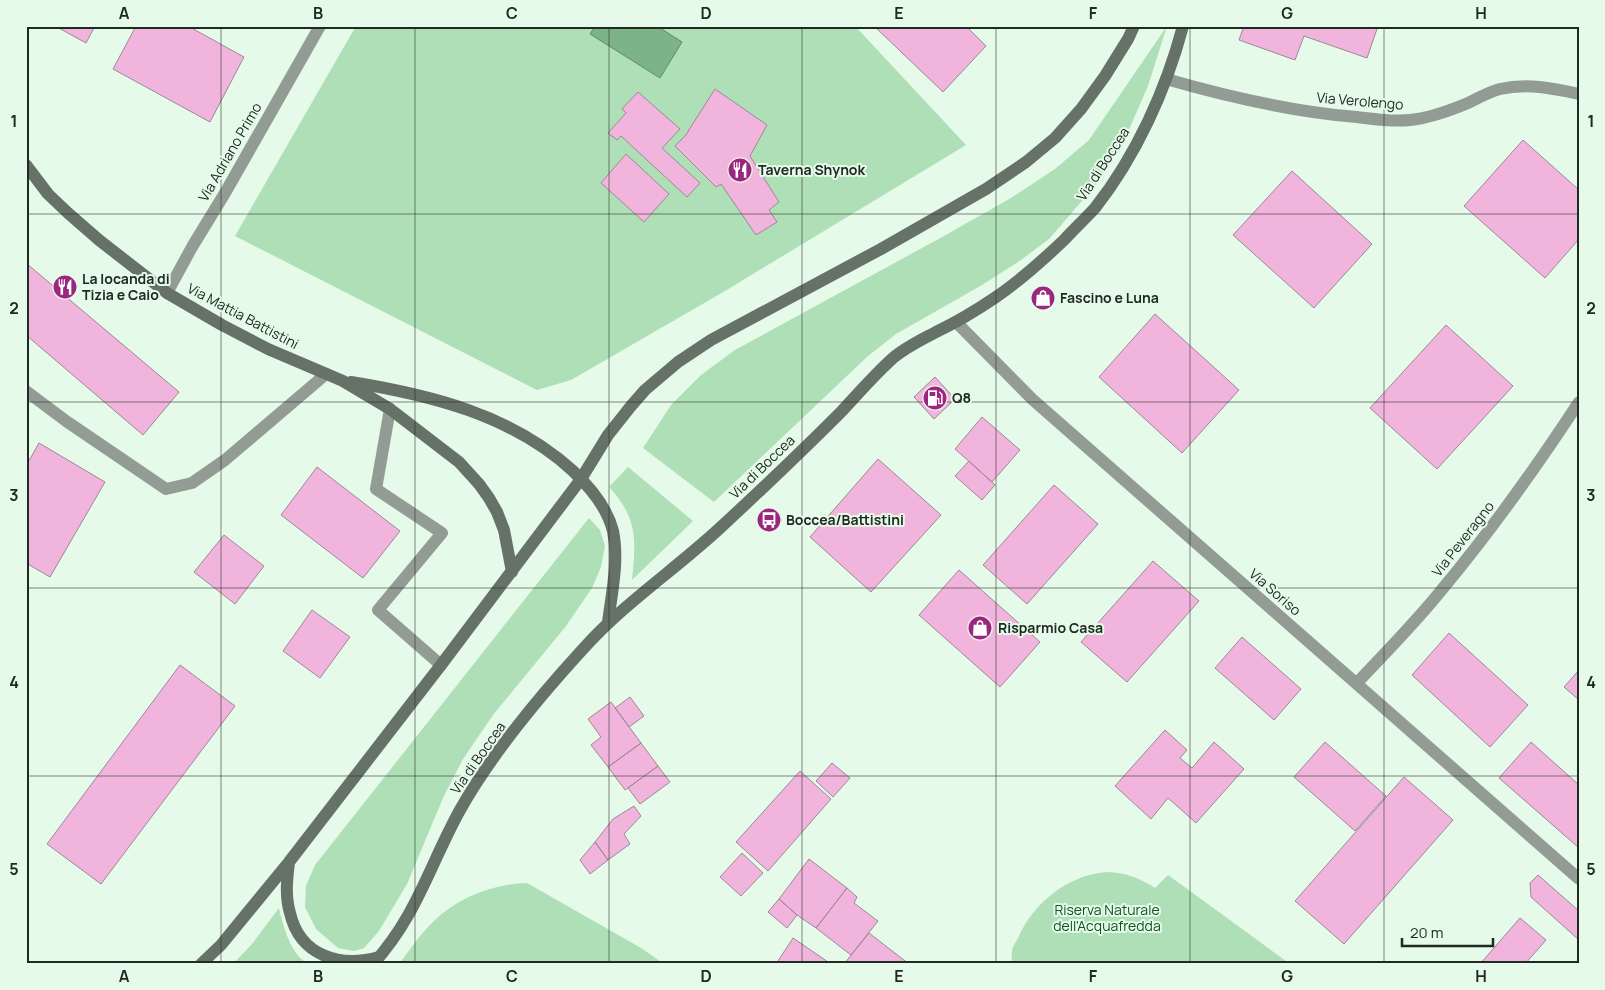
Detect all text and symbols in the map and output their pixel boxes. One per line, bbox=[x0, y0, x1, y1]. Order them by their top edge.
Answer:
text: A bbox=[119, 2, 130, 24]
text: B bbox=[313, 2, 323, 24]
text: C bbox=[506, 2, 518, 24]
text: D bbox=[700, 2, 712, 24]
text: E bbox=[894, 2, 904, 24]
text: F bbox=[1089, 2, 1098, 24]
text: G bbox=[1281, 2, 1293, 24]
text: H bbox=[1475, 2, 1487, 24]
street label: Via Verolengo bbox=[1316, 87, 1404, 114]
street label: Via Adriano Primo bbox=[193, 99, 266, 205]
text: 1 bbox=[10, 110, 18, 132]
text: 1 bbox=[1587, 110, 1595, 132]
street label: Via di Boccea bbox=[1072, 123, 1133, 204]
restaurant icon: Taverna Shynok bbox=[727, 157, 753, 183]
place label: Taverna Shynok bbox=[758, 160, 865, 179]
place label: La locanda di Tizia e Caio bbox=[82, 269, 170, 304]
restaurant icon: La locanda di Tizia e Caio bbox=[52, 274, 78, 300]
street label: Via Mattia Battistini bbox=[184, 278, 302, 353]
shop icon: Fascino e Luna bbox=[1030, 285, 1056, 311]
place label: Fascino e Luna bbox=[1060, 288, 1159, 307]
text: 2 bbox=[9, 297, 19, 319]
text: 2 bbox=[1586, 297, 1596, 319]
fuel station icon: Q8 bbox=[922, 385, 948, 411]
place label: Q8 bbox=[952, 388, 971, 407]
street label: Via di Boccea bbox=[725, 431, 799, 503]
text: 3 bbox=[9, 484, 19, 506]
text: 3 bbox=[1586, 484, 1596, 506]
street label: Via Peveragno bbox=[1427, 497, 1498, 580]
bus stop icon: Boccea/Battistini bbox=[756, 507, 782, 533]
place label: Boccea/Battistini bbox=[786, 510, 904, 529]
street label: Via Soriso bbox=[1245, 564, 1305, 619]
shop icon: Risparmio Casa bbox=[967, 615, 993, 641]
place label: Risparmio Casa bbox=[998, 618, 1103, 637]
text: 4 bbox=[9, 671, 19, 693]
text: 4 bbox=[1586, 671, 1596, 693]
street label: Via di Boccea bbox=[446, 718, 510, 798]
text: 5 bbox=[9, 858, 19, 880]
text: 5 bbox=[1586, 858, 1596, 880]
park label: Riserva Naturale dell'Acquafredda bbox=[1053, 900, 1161, 935]
scale bar bbox=[1402, 915, 1494, 947]
text: 20 m bbox=[1410, 922, 1443, 943]
text: A bbox=[119, 965, 130, 987]
text: B bbox=[313, 965, 323, 987]
text: C bbox=[506, 965, 518, 987]
text: D bbox=[700, 965, 712, 987]
text: E bbox=[894, 965, 904, 987]
text: F bbox=[1089, 965, 1098, 987]
text: G bbox=[1281, 965, 1293, 987]
text: H bbox=[1475, 965, 1487, 987]

